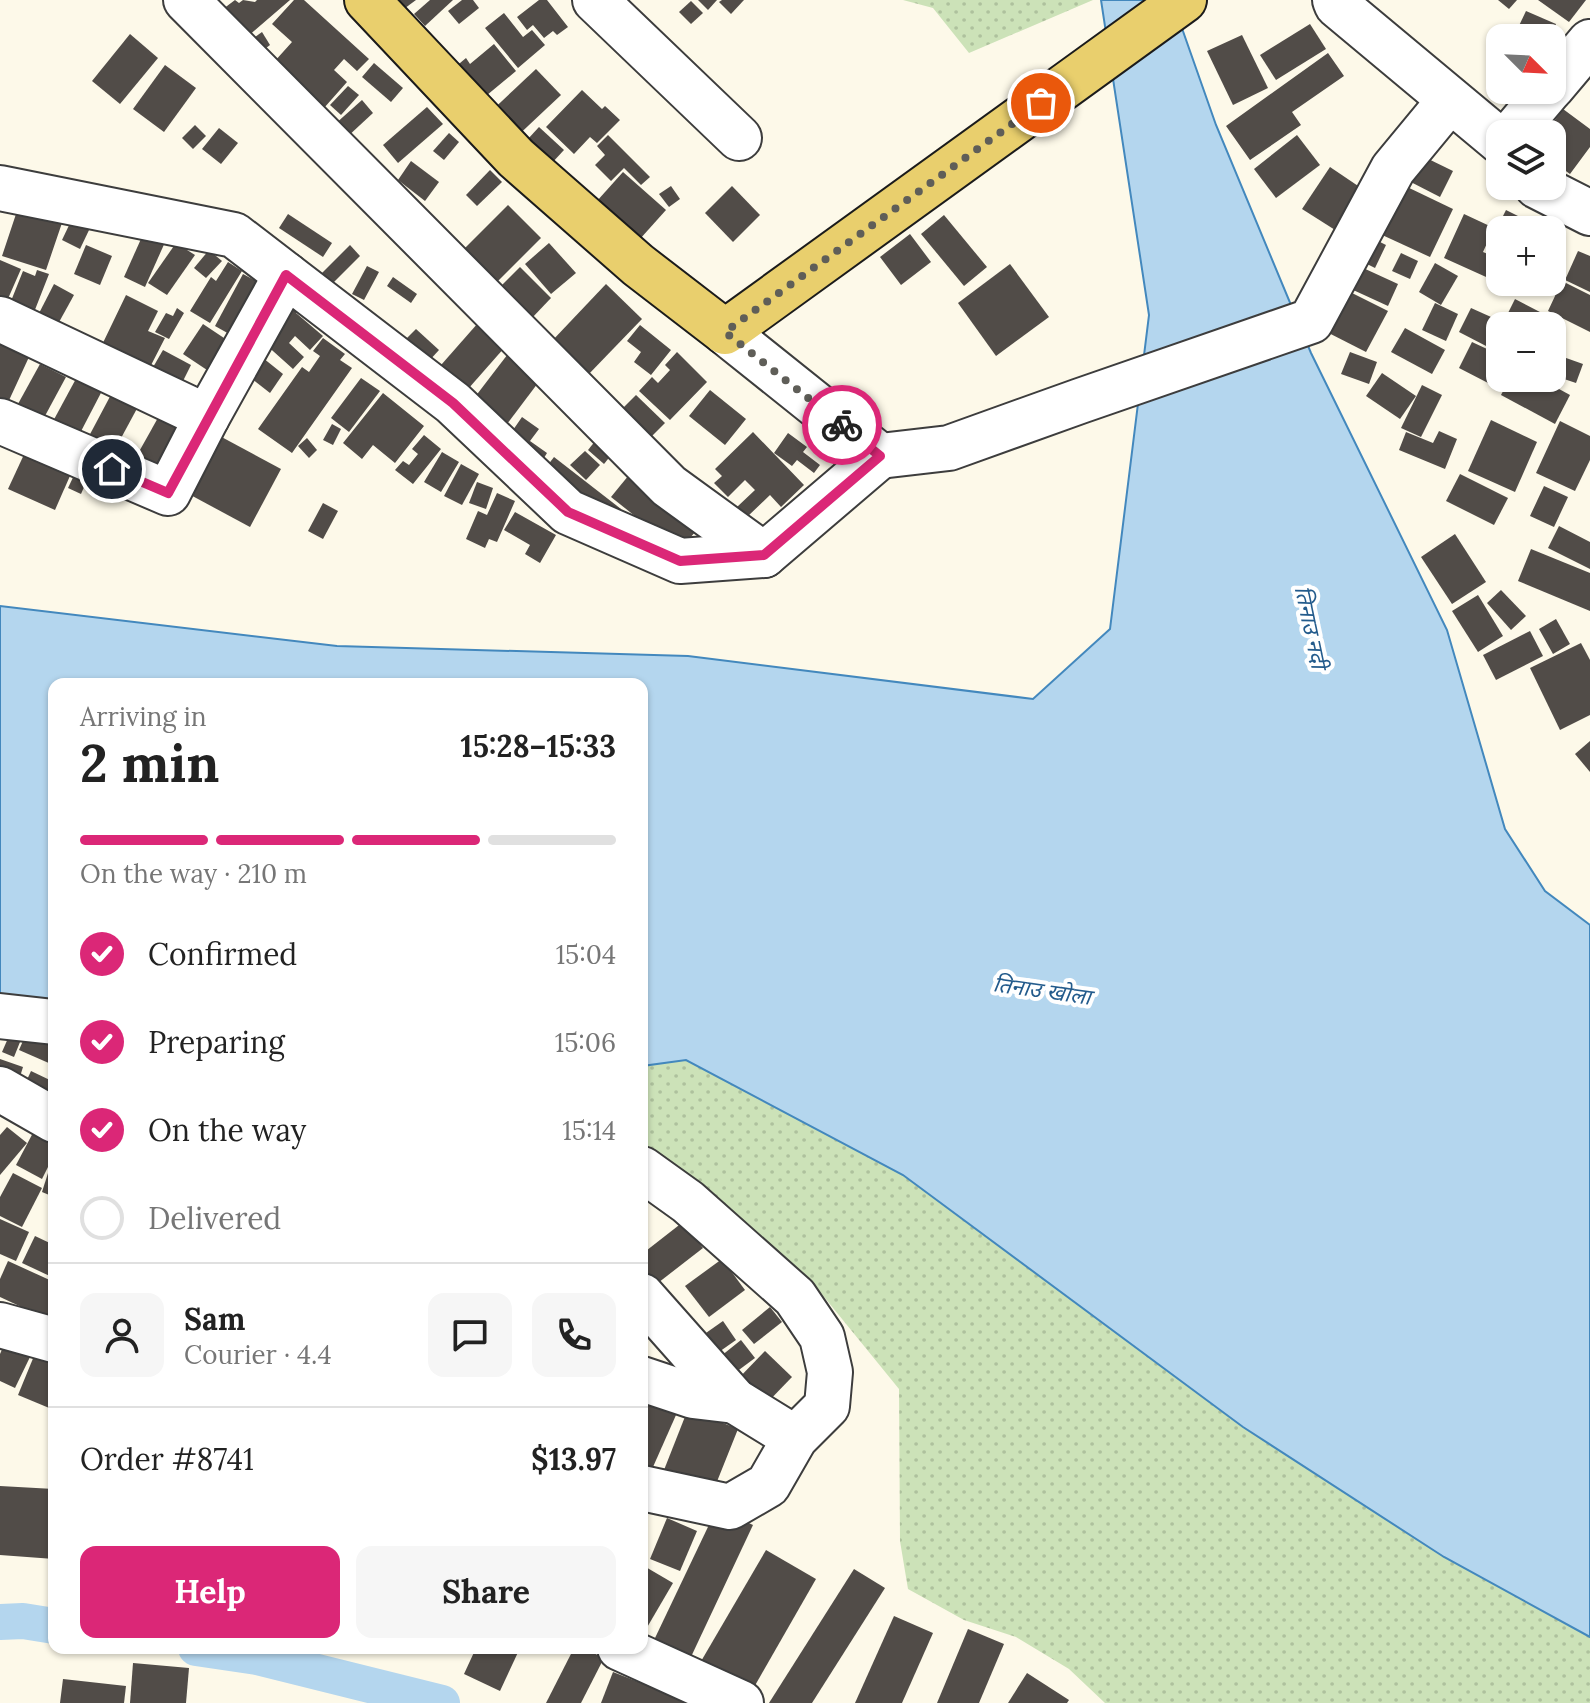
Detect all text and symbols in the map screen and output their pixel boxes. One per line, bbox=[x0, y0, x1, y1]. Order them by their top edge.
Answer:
north arrow bbox=[1486, 24, 1566, 104]
map controls bbox=[1486, 24, 1566, 392]
pin bbox=[1007, 69, 1075, 137]
icon: bag bbox=[1019, 81, 1063, 125]
button: layers bbox=[1486, 120, 1566, 200]
button: + bbox=[1486, 216, 1566, 296]
button: − bbox=[1486, 312, 1566, 392]
courier bbox=[802, 385, 882, 465]
icon: bike bbox=[820, 403, 864, 447]
pin bbox=[78, 435, 146, 503]
icon: home bbox=[90, 447, 134, 491]
water label: तिनाउ नदी bbox=[1289, 583, 1334, 675]
text: Arriving in bbox=[80, 700, 207, 733]
text: 15:28–15:33 bbox=[461, 727, 616, 765]
text: 2 min bbox=[80, 730, 219, 796]
text: On the way · 210 m bbox=[80, 857, 307, 890]
icon: check bbox=[80, 932, 124, 976]
text: Confirmed bbox=[148, 935, 297, 973]
text: 15:04 bbox=[556, 938, 616, 971]
water label: तिनाउ खोला bbox=[991, 969, 1097, 1011]
icon: check bbox=[80, 1020, 124, 1064]
text: Preparing bbox=[148, 1023, 285, 1061]
text: 15:06 bbox=[555, 1026, 616, 1059]
icon: check bbox=[80, 1108, 124, 1152]
text: On the way bbox=[148, 1111, 306, 1149]
text: 15:14 bbox=[562, 1114, 616, 1147]
text: Delivered bbox=[148, 1199, 281, 1237]
button: person bbox=[80, 1293, 164, 1377]
button: chat bbox=[428, 1293, 512, 1377]
button: phone bbox=[532, 1293, 616, 1377]
text: Sam bbox=[184, 1300, 245, 1338]
text: Courier · 4.4 bbox=[184, 1338, 332, 1371]
text: Order #8741 bbox=[80, 1440, 254, 1478]
text: $13.97 bbox=[531, 1440, 616, 1478]
button: Help bbox=[80, 1546, 340, 1638]
button: Share bbox=[356, 1546, 616, 1638]

